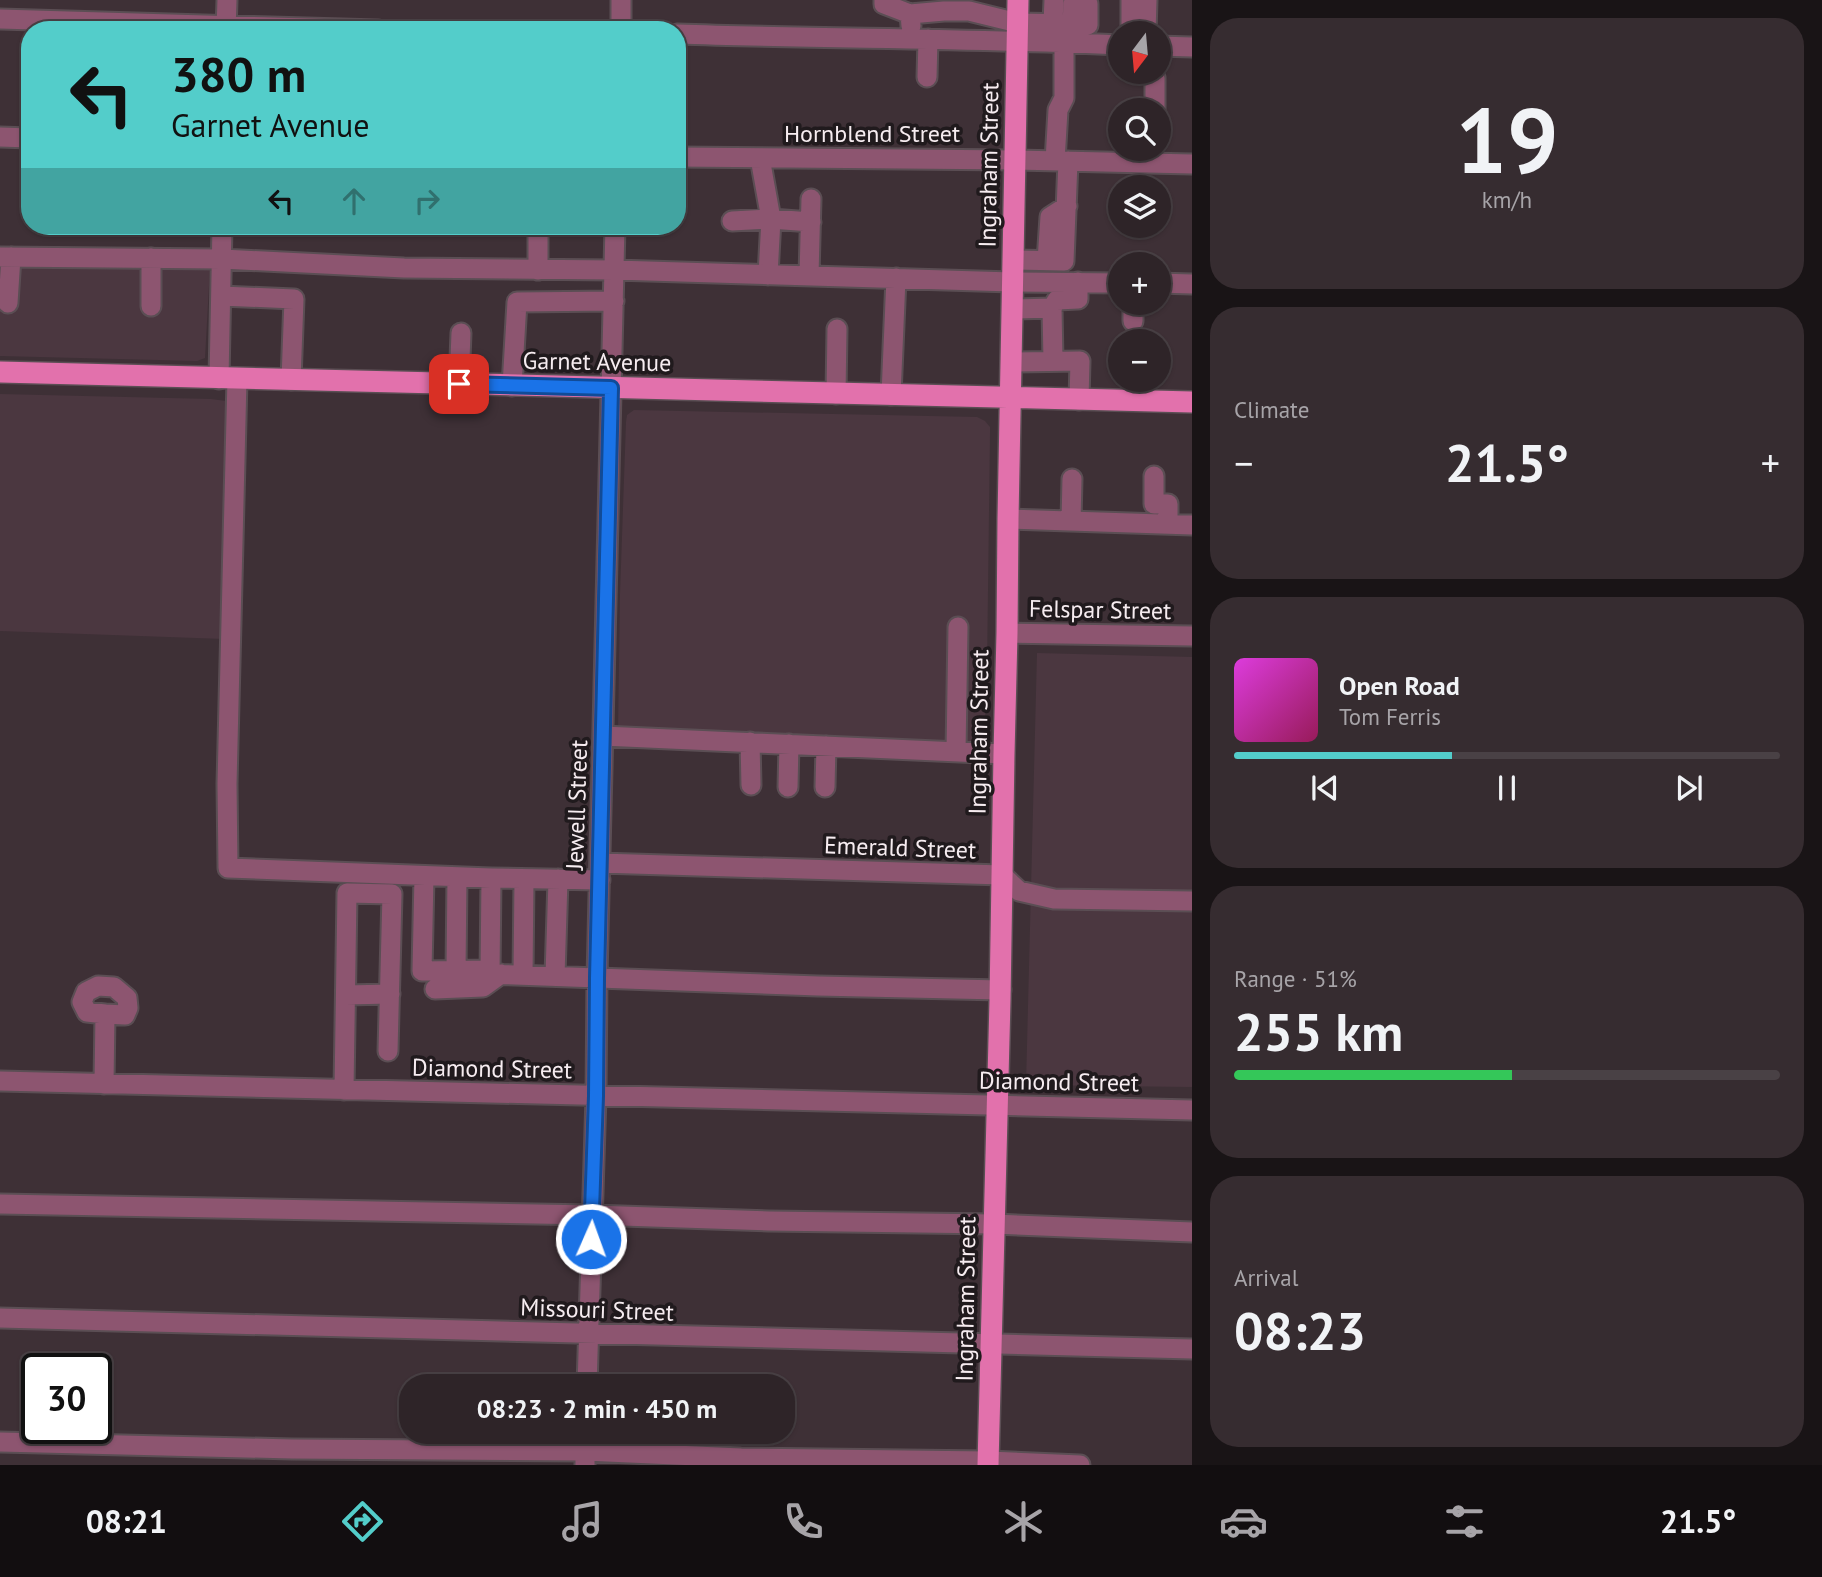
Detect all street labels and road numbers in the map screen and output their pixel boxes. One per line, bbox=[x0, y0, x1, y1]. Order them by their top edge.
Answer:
street label: Ingraham Street bbox=[972, 82, 1005, 248]
street label: Hornblend Street bbox=[784, 118, 960, 149]
street label: Garnet Avenue bbox=[522, 345, 672, 378]
street label: Felspar Street bbox=[1029, 593, 1172, 626]
street label: Ingraham Street bbox=[962, 649, 995, 815]
street label: Jewell Street bbox=[559, 739, 594, 872]
street label: Emerald Street bbox=[823, 829, 977, 866]
street label: Diamond Street bbox=[412, 1052, 572, 1085]
street label: Diamond Street bbox=[979, 1065, 1139, 1098]
street label: Ingraham Street bbox=[949, 1216, 982, 1382]
street label: Missouri Street bbox=[520, 1291, 674, 1328]

